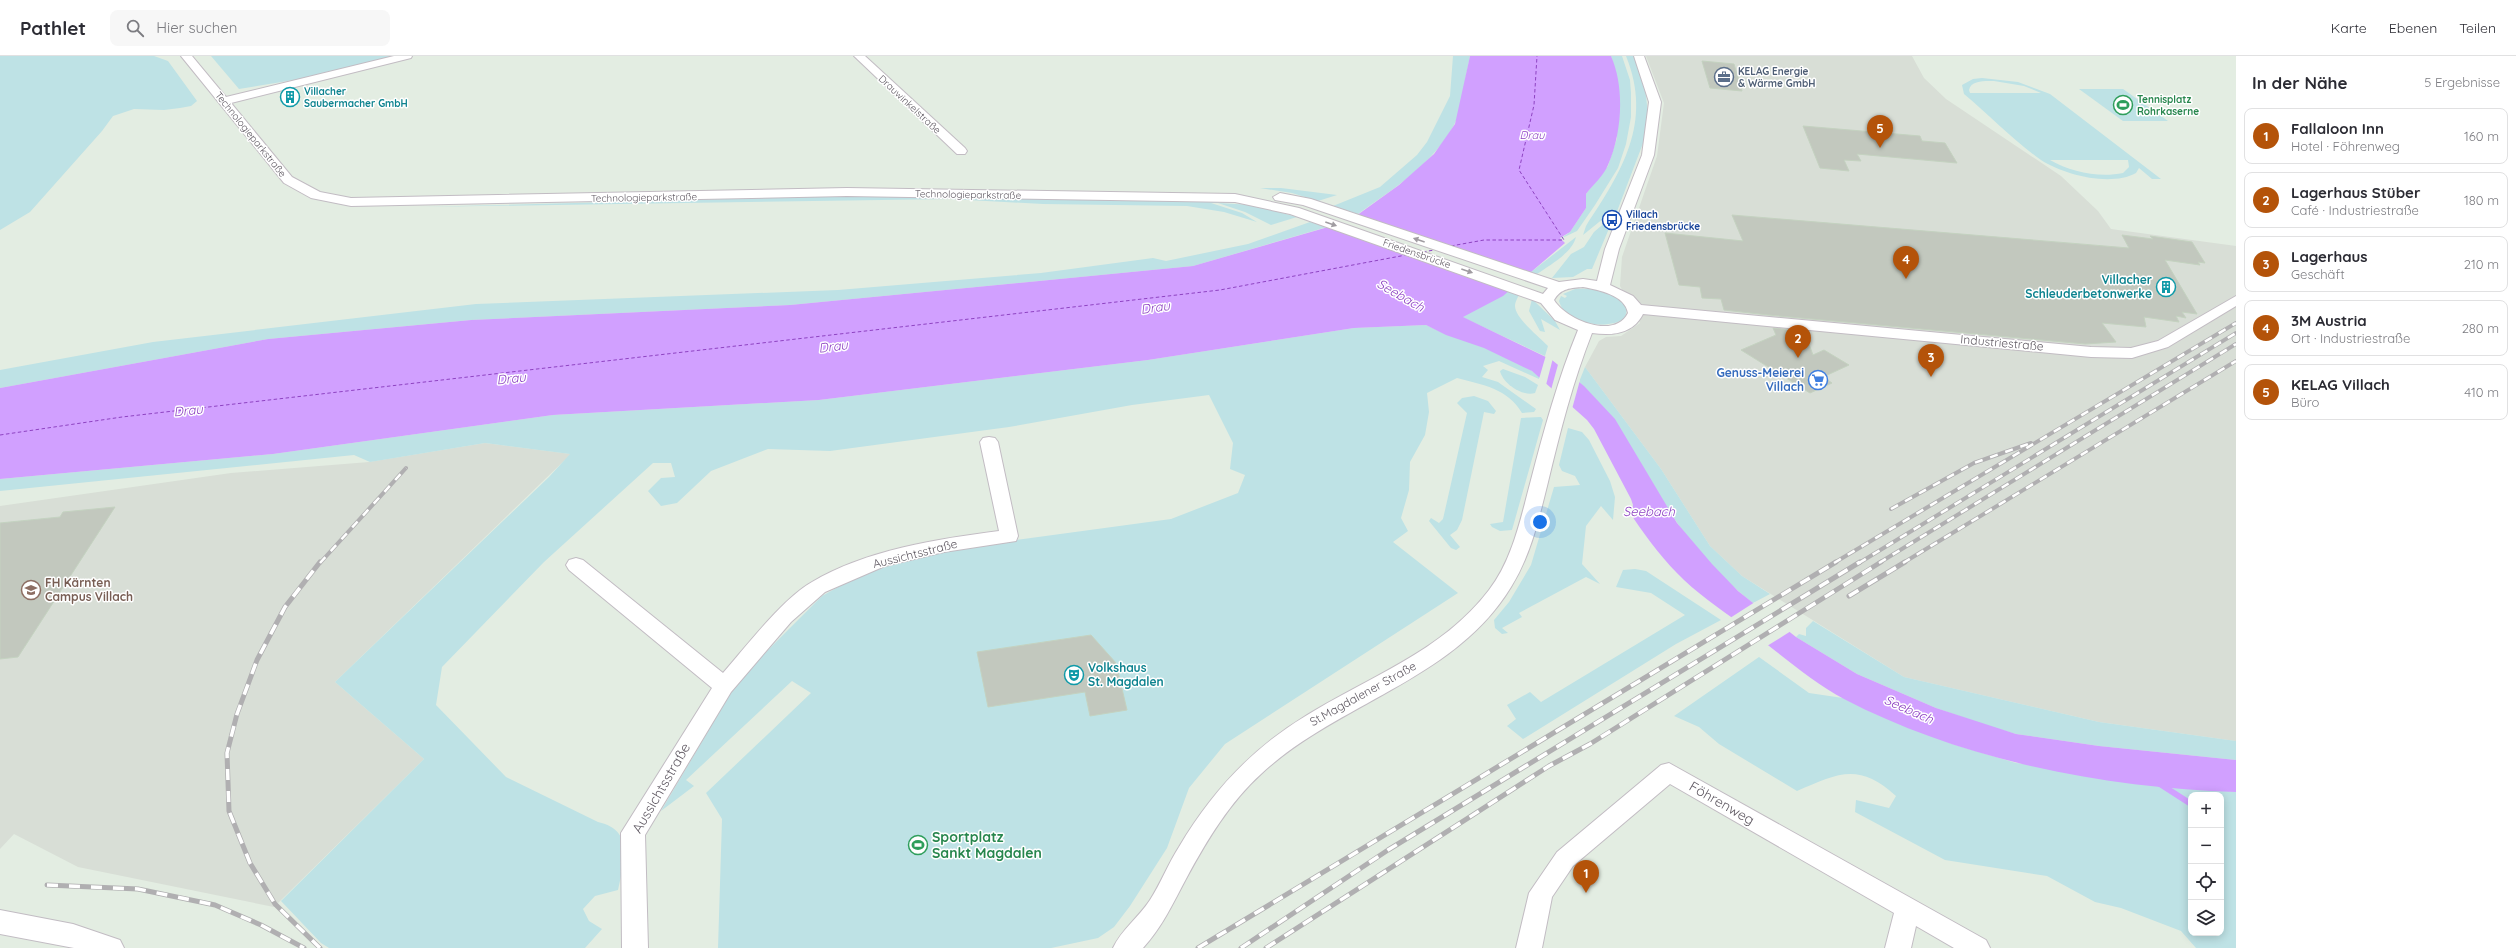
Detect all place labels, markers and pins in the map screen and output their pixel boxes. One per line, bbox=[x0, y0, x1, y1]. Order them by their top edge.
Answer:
place label: KELAG Energie & Wärme GmbH bbox=[1738, 65, 1815, 90]
office icon: KELAG Energie & Wärme GmbH bbox=[1713, 66, 1735, 88]
place label: Villacher Saubermacher GmbH bbox=[304, 85, 408, 110]
building icon: Villacher Saubermacher GmbH bbox=[279, 86, 301, 108]
place label: Tennisplatz Rohrkaserne bbox=[2137, 93, 2199, 118]
sports icon: Tennisplatz Rohrkaserne bbox=[2112, 94, 2134, 116]
pin: 5 bbox=[1867, 115, 1893, 148]
place label: Villach Friedensbrücke bbox=[1626, 208, 1700, 233]
bus stop icon: Villach Friedensbrücke bbox=[1601, 209, 1623, 231]
pin: 4 bbox=[1893, 246, 1919, 279]
place label: Villacher Schleuderbetonwerke bbox=[2025, 272, 2152, 301]
building icon: Villacher Schleuderbetonwerke bbox=[2155, 276, 2177, 298]
pin: 2 bbox=[1785, 325, 1811, 358]
pin: 3 bbox=[1918, 344, 1944, 377]
place label: Genuss-Meierei Villach bbox=[1716, 365, 1804, 394]
supermarket icon: Genuss-Meierei Villach bbox=[1807, 369, 1829, 391]
place label: FH Kärnten Campus Villach bbox=[45, 575, 133, 604]
school or university icon: FH Kärnten Campus Villach bbox=[20, 579, 42, 601]
place label: Volkshaus St. Magdalen bbox=[1088, 660, 1164, 689]
theatre icon: Volkshaus St. Magdalen bbox=[1063, 664, 1085, 686]
place label: Sportplatz Sankt Magdalen bbox=[932, 828, 1042, 862]
sports icon: Sportplatz Sankt Magdalen bbox=[907, 834, 929, 856]
pin: 1 bbox=[1573, 860, 1599, 893]

